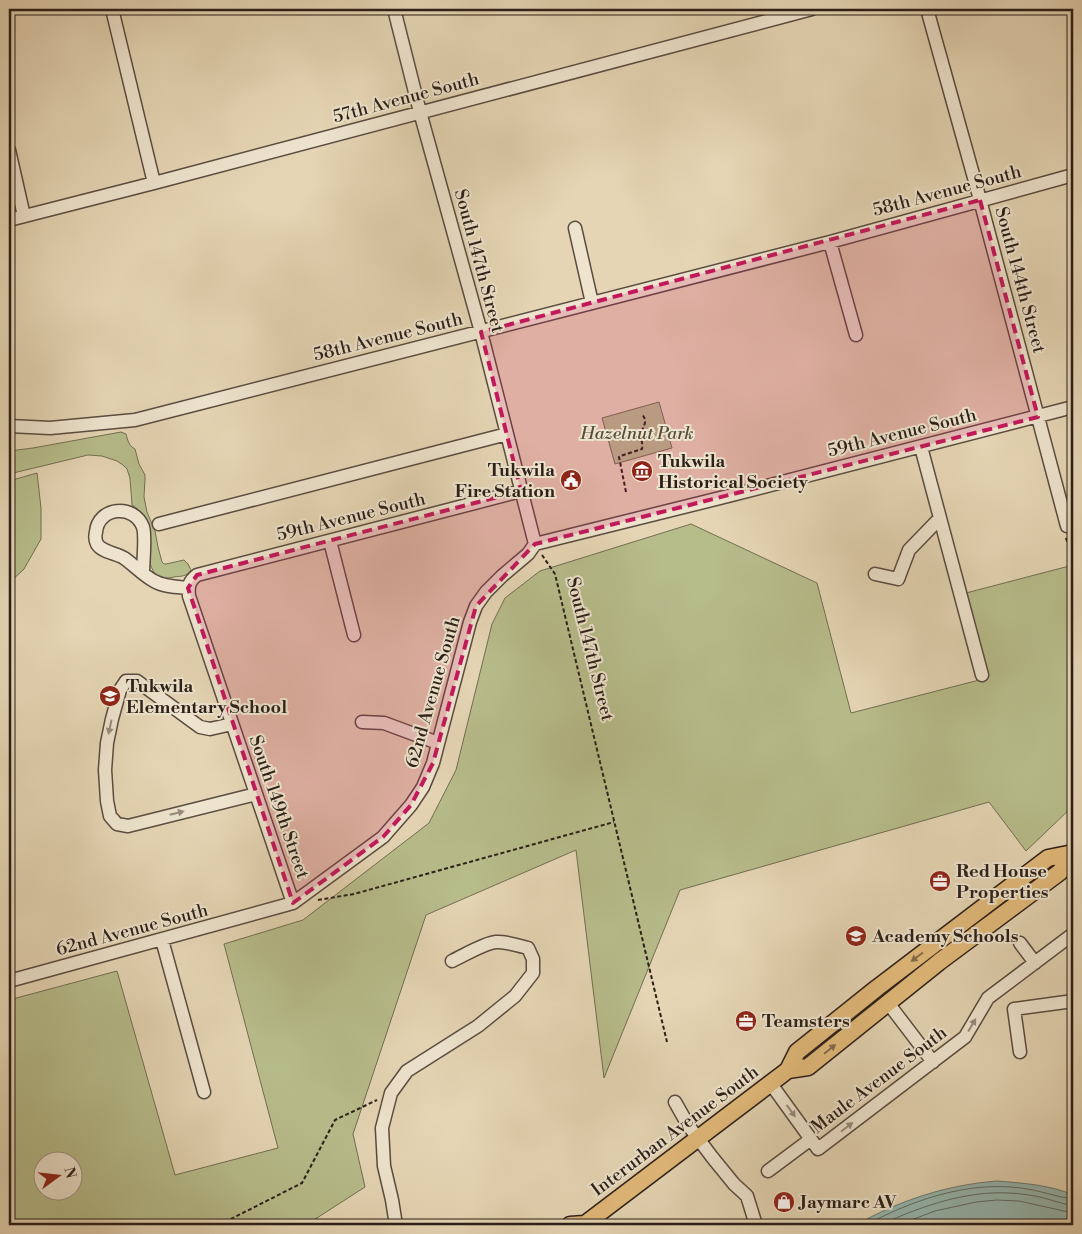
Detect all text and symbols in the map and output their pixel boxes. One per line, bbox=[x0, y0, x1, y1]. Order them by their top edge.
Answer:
street label: 57th Avenue South bbox=[330, 67, 482, 129]
street label: 58th Avenue South bbox=[870, 160, 1024, 222]
street label: South 147th Street bbox=[449, 187, 509, 336]
street label: South 144th Street bbox=[989, 204, 1051, 356]
street label: 58th Avenue South bbox=[311, 307, 465, 367]
street label: 59th Avenue South bbox=[825, 403, 979, 463]
park label: Hazelnut Park bbox=[579, 422, 694, 445]
place label: Tukwila Historical Society bbox=[658, 450, 809, 494]
place label: Tukwila Fire Station bbox=[455, 459, 555, 503]
museum icon: Tukwila Historical Society bbox=[630, 459, 654, 483]
public building icon: Tukwila Fire Station bbox=[559, 468, 583, 492]
street label: 59th Avenue South bbox=[274, 487, 428, 547]
street label: South 147th Street bbox=[561, 575, 619, 724]
street label: 62nd Avenue South bbox=[400, 613, 466, 771]
place label: Tukwila Elementary School bbox=[126, 675, 287, 719]
school or university icon: Tukwila Elementary School bbox=[98, 684, 122, 708]
one-way arrow bbox=[106, 720, 114, 735]
street label: South 149th Street bbox=[244, 732, 315, 882]
one-way arrow bbox=[170, 809, 185, 817]
place label: Red House Properties bbox=[956, 860, 1049, 904]
office icon: Red House Properties bbox=[928, 869, 952, 893]
street label: 62nd Avenue South bbox=[53, 899, 211, 961]
school or university icon: Academy Schools bbox=[844, 924, 868, 948]
place label: Academy Schools bbox=[871, 925, 1019, 948]
one-way arrow bbox=[911, 952, 924, 963]
office icon: Teamsters bbox=[734, 1009, 758, 1033]
place label: Teamsters bbox=[762, 1010, 850, 1033]
one-way arrow bbox=[968, 1018, 977, 1031]
street label: Maule Avenue South bbox=[806, 1021, 952, 1139]
one-way arrow bbox=[823, 1043, 836, 1054]
street label: Interurban Avenue South bbox=[587, 1060, 764, 1202]
one-way arrow bbox=[786, 1104, 796, 1118]
one-way arrow bbox=[840, 1122, 854, 1132]
north arrow bbox=[32, 1152, 82, 1202]
text: N bbox=[59, 1165, 80, 1181]
shop icon: Jaymarc AV bbox=[772, 1190, 796, 1214]
place label: Jaymarc AV bbox=[797, 1191, 897, 1214]

